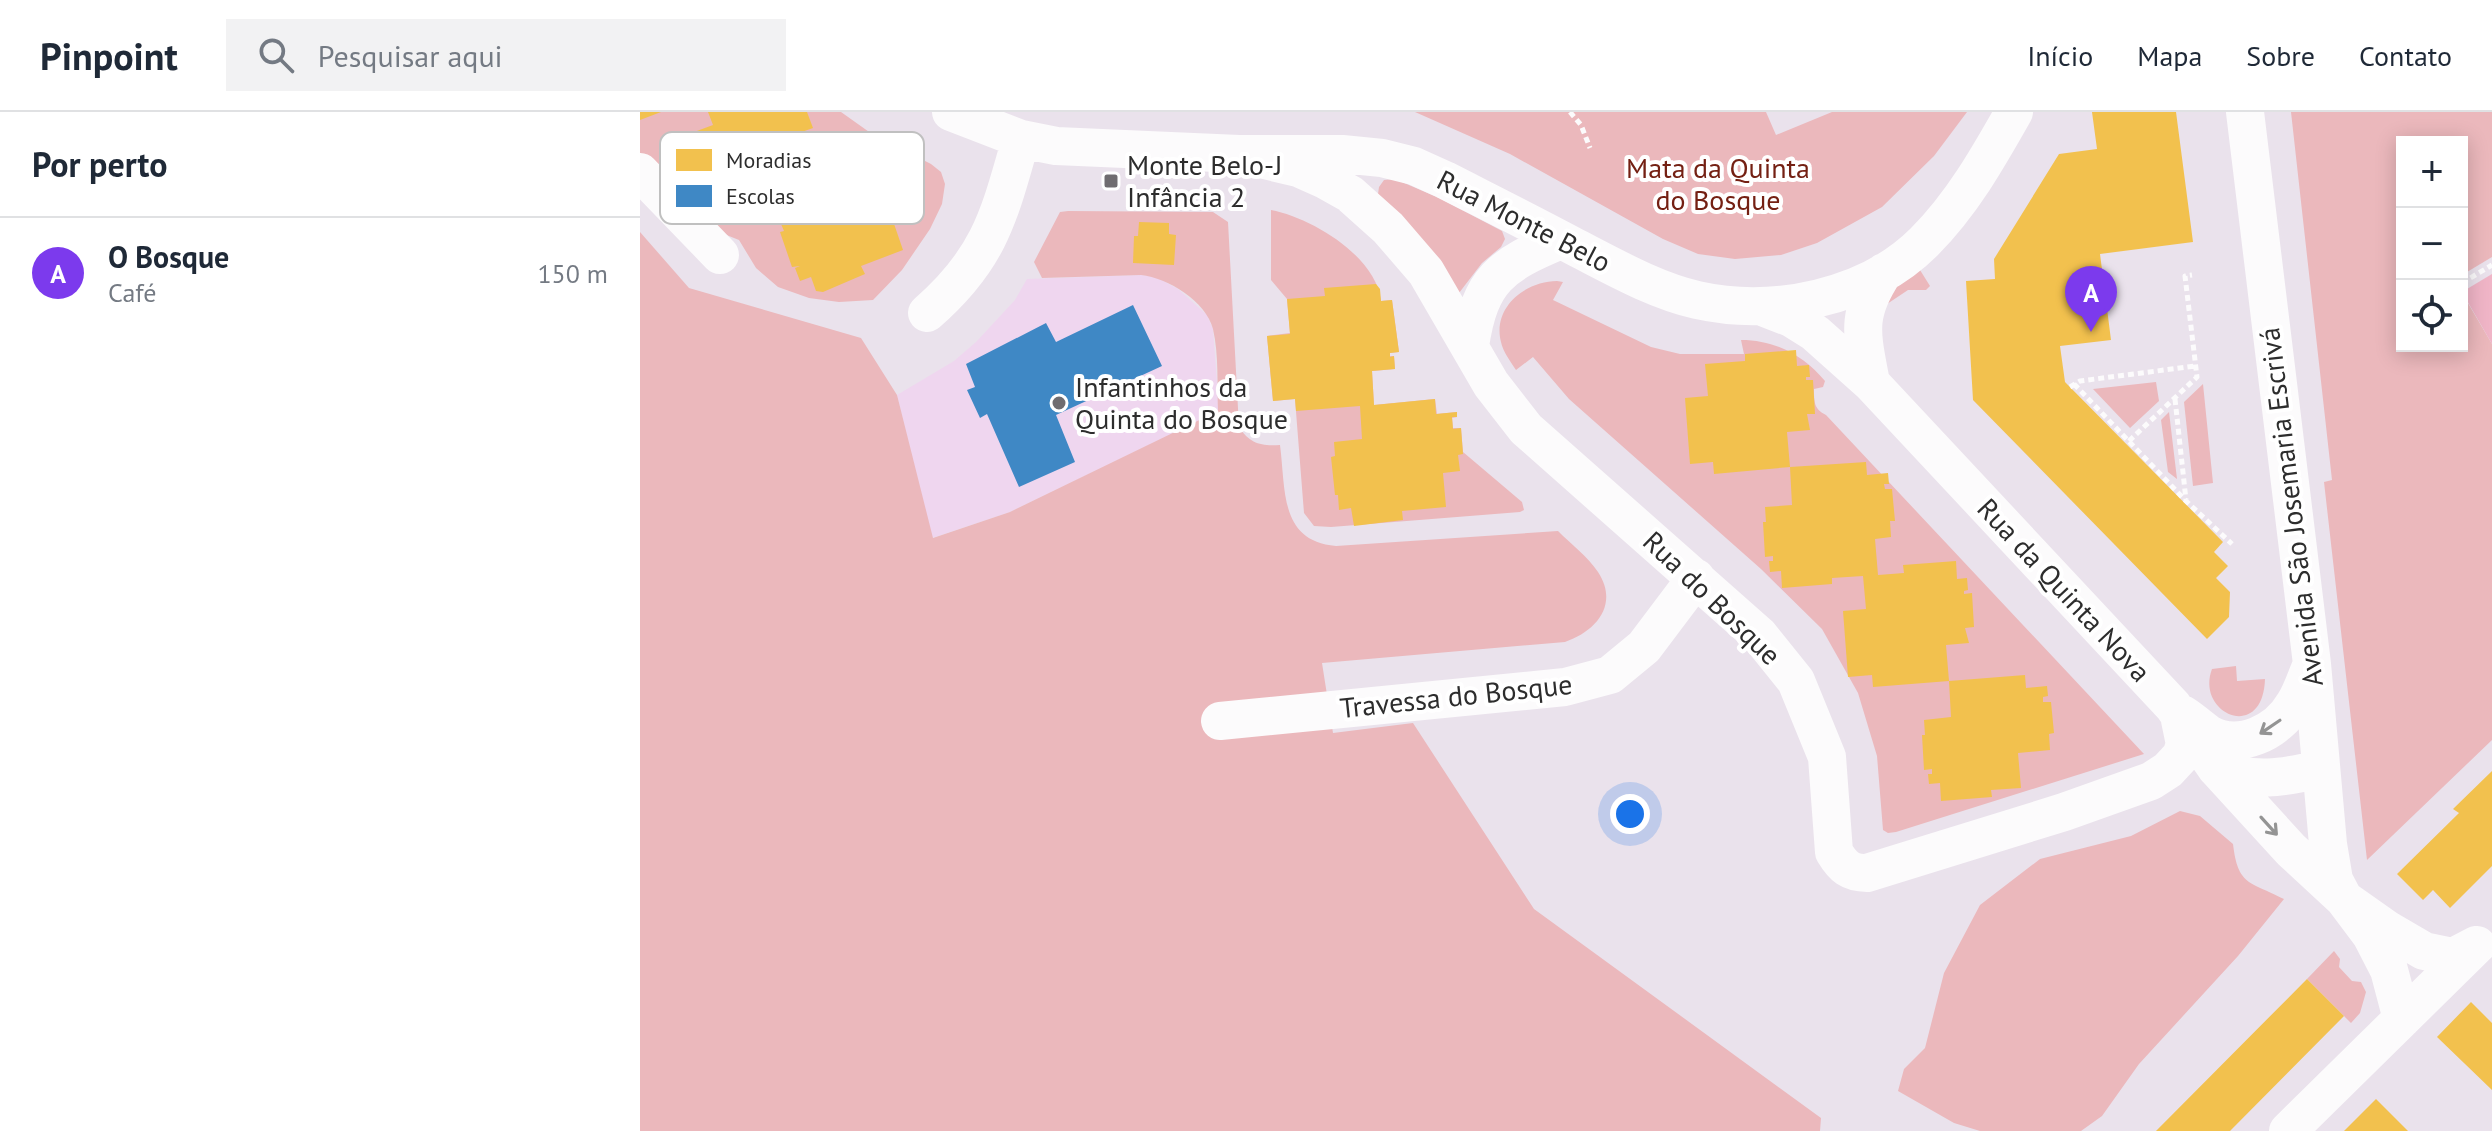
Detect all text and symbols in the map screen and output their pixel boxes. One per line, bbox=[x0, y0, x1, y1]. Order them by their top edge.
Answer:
search box bbox=[226, 19, 786, 91]
text: Pinpoint bbox=[40, 31, 178, 80]
icon: search bbox=[254, 33, 298, 77]
text: Pesquisar aqui bbox=[318, 36, 503, 75]
text: Início bbox=[2027, 37, 2093, 74]
text: Mapa bbox=[2137, 37, 2202, 74]
text: Sobre bbox=[2246, 37, 2315, 74]
text: Contato bbox=[2359, 37, 2452, 74]
legend bbox=[660, 132, 924, 224]
map controls bbox=[2396, 136, 2468, 352]
button: + bbox=[2396, 136, 2468, 208]
text: Por perto bbox=[32, 142, 168, 186]
text: Moradias bbox=[726, 146, 812, 174]
place label: Monte Belo-J Infância 2 bbox=[1127, 146, 1282, 215]
park label: Mata da Quinta do Bosque bbox=[1626, 149, 1810, 218]
street label: Rua Monte Belo bbox=[1431, 161, 1617, 280]
marker: Monte Belo-J Infância 2 bbox=[1102, 172, 1120, 190]
text: Escolas bbox=[726, 182, 795, 210]
button: − bbox=[2396, 208, 2468, 280]
text: O Bosque bbox=[108, 237, 229, 276]
text: A bbox=[50, 257, 66, 290]
text: 150 m bbox=[537, 257, 608, 290]
pin: A bbox=[2065, 266, 2117, 332]
text: Café bbox=[108, 276, 157, 309]
button: locate bbox=[2396, 280, 2468, 352]
street label: Avenida São Josemaria Escrivá bbox=[2250, 325, 2331, 689]
place label: Infantinhos da Quinta do Bosque bbox=[1075, 368, 1288, 437]
marker: Infantinhos da Quinta do Bosque bbox=[1050, 394, 1068, 412]
street label: Rua da Quinta Nova bbox=[1970, 490, 2159, 689]
street label: Rua do Bosque bbox=[1636, 523, 1789, 673]
street label: Travessa do Bosque bbox=[1338, 665, 1574, 726]
one-way arrow bbox=[2259, 719, 2282, 736]
your location bbox=[1610, 794, 1650, 834]
one-way arrow bbox=[2259, 816, 2278, 836]

